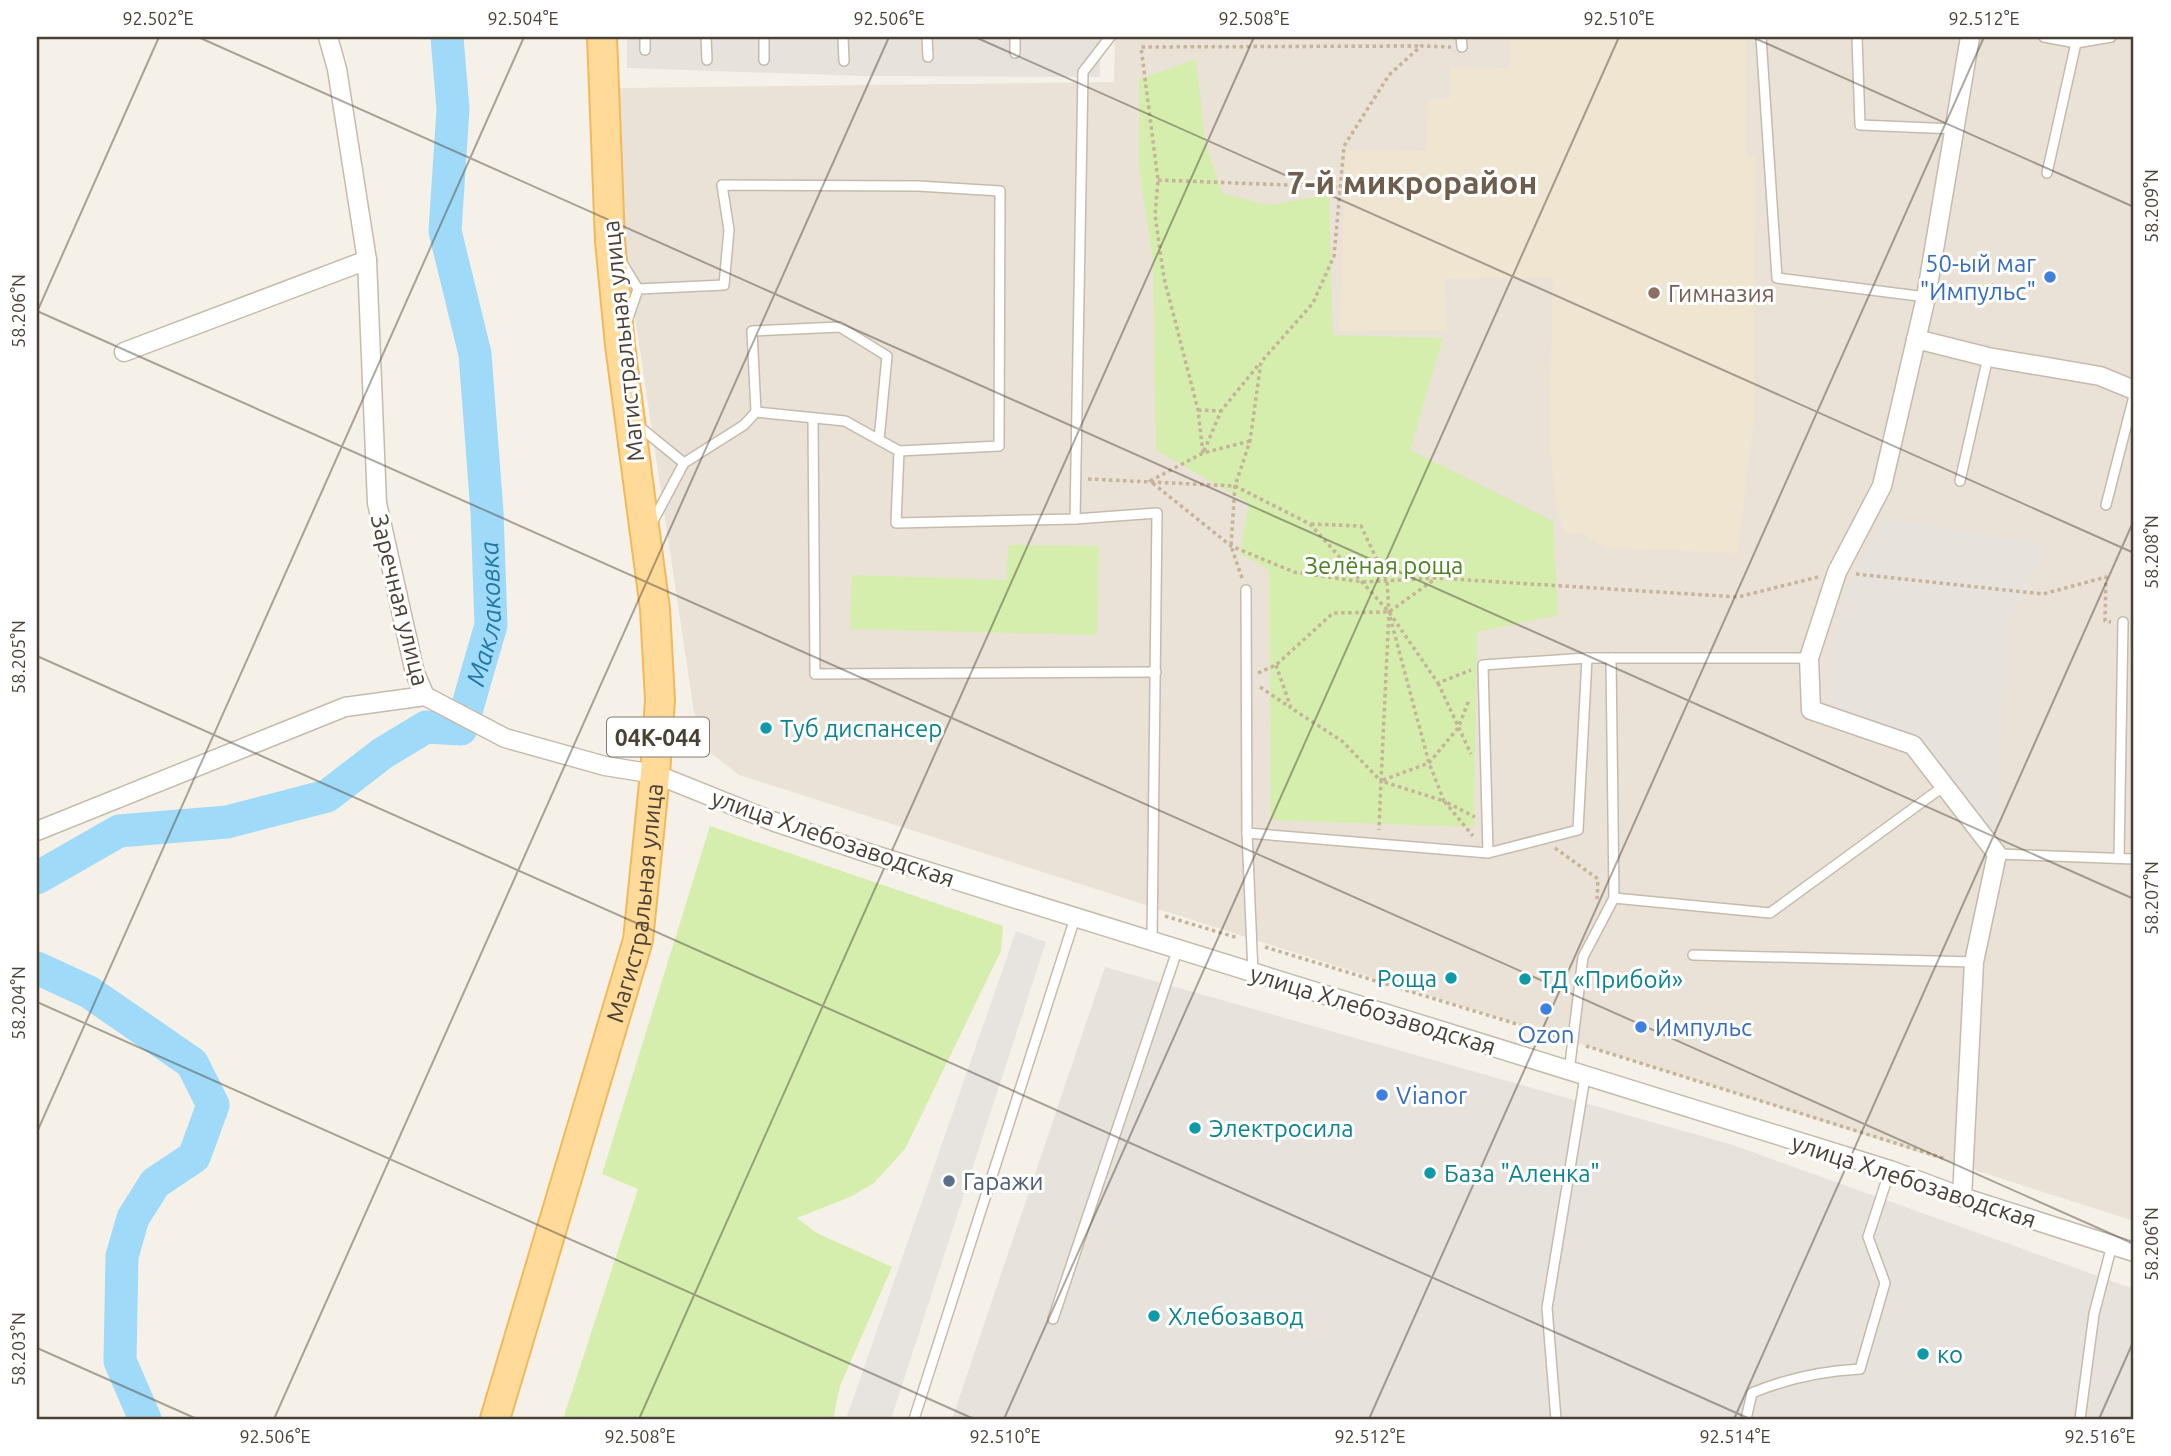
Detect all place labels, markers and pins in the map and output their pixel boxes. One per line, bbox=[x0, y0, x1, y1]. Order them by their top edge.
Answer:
place label: 50-ый маг "Импульс" bbox=[1920, 250, 2036, 305]
marker: 50-ый маг "Импульс" bbox=[2042, 269, 2058, 285]
place label: Гимназия bbox=[1668, 280, 1775, 307]
marker: Гимназия bbox=[1646, 285, 1662, 301]
place label: Туб диспансер bbox=[780, 715, 942, 742]
marker: Туб диспансер bbox=[758, 720, 774, 736]
place label: Роща bbox=[1377, 965, 1437, 992]
place label: ТД «Прибой» bbox=[1539, 966, 1683, 993]
marker: Роща bbox=[1443, 970, 1459, 986]
marker: ТД «Прибой» bbox=[1517, 971, 1533, 987]
marker: Ozon bbox=[1538, 1001, 1554, 1017]
place label: Импульс bbox=[1655, 1014, 1752, 1041]
marker: Импульс bbox=[1633, 1019, 1649, 1035]
place label: Ozon bbox=[1517, 1021, 1575, 1048]
place label: Vianor bbox=[1396, 1082, 1467, 1109]
marker: Vianor bbox=[1374, 1087, 1390, 1103]
place label: Электросила bbox=[1209, 1115, 1354, 1142]
marker: Электросила bbox=[1187, 1120, 1203, 1136]
place label: База "Аленка" bbox=[1444, 1160, 1600, 1187]
marker: База "Аленка" bbox=[1422, 1165, 1438, 1181]
place label: Гаражи bbox=[963, 1168, 1044, 1195]
marker: Гаражи bbox=[941, 1173, 957, 1189]
place label: Хлебозавод bbox=[1168, 1303, 1304, 1330]
marker: Хлебозавод bbox=[1146, 1308, 1162, 1324]
place label: ко bbox=[1937, 1341, 1963, 1368]
marker: ко bbox=[1915, 1346, 1931, 1362]

